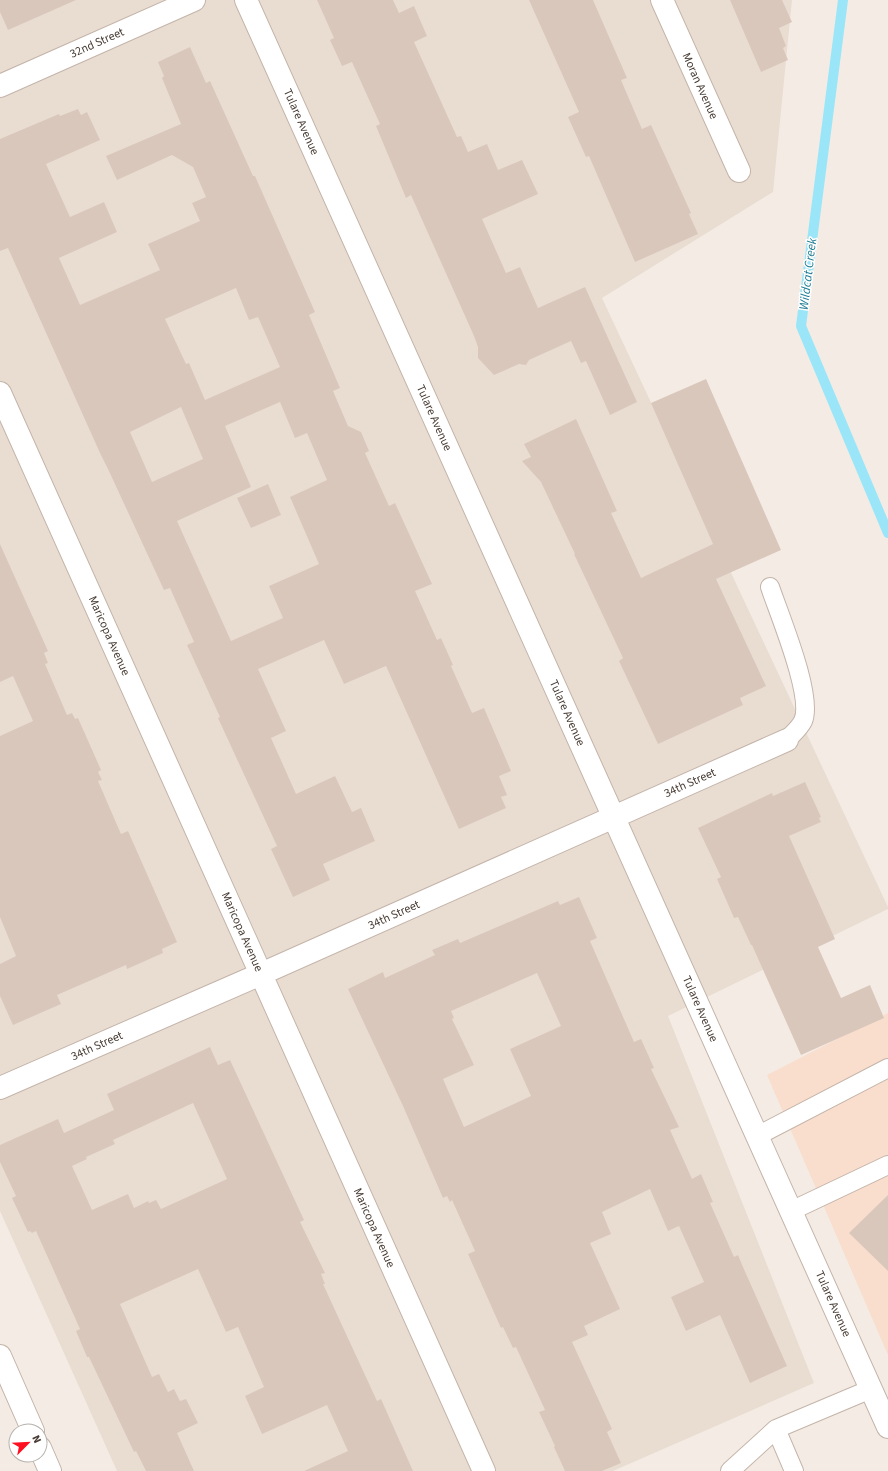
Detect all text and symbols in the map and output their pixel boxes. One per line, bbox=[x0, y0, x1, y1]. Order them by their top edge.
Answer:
street label: 32nd Street bbox=[67, 24, 127, 62]
street label: Moran Avenue bbox=[678, 50, 722, 122]
street label: Tulare Avenue bbox=[279, 86, 323, 158]
water label: Wildcat Creek bbox=[795, 236, 821, 311]
street label: Tulare Avenue bbox=[412, 382, 456, 454]
street label: Maricopa Avenue bbox=[84, 593, 134, 679]
street label: Tulare Avenue bbox=[545, 677, 589, 749]
street label: 34th Street bbox=[661, 764, 719, 802]
street label: Maricopa Avenue bbox=[217, 889, 267, 975]
street label: 34th Street bbox=[365, 896, 423, 934]
street label: Tulare Avenue bbox=[678, 973, 722, 1045]
street label: 34th Street bbox=[68, 1027, 126, 1065]
street label: Maricopa Avenue bbox=[349, 1185, 399, 1271]
street label: Tulare Avenue bbox=[811, 1268, 855, 1340]
north arrow bbox=[8, 1423, 48, 1463]
text: N bbox=[28, 1433, 45, 1446]

